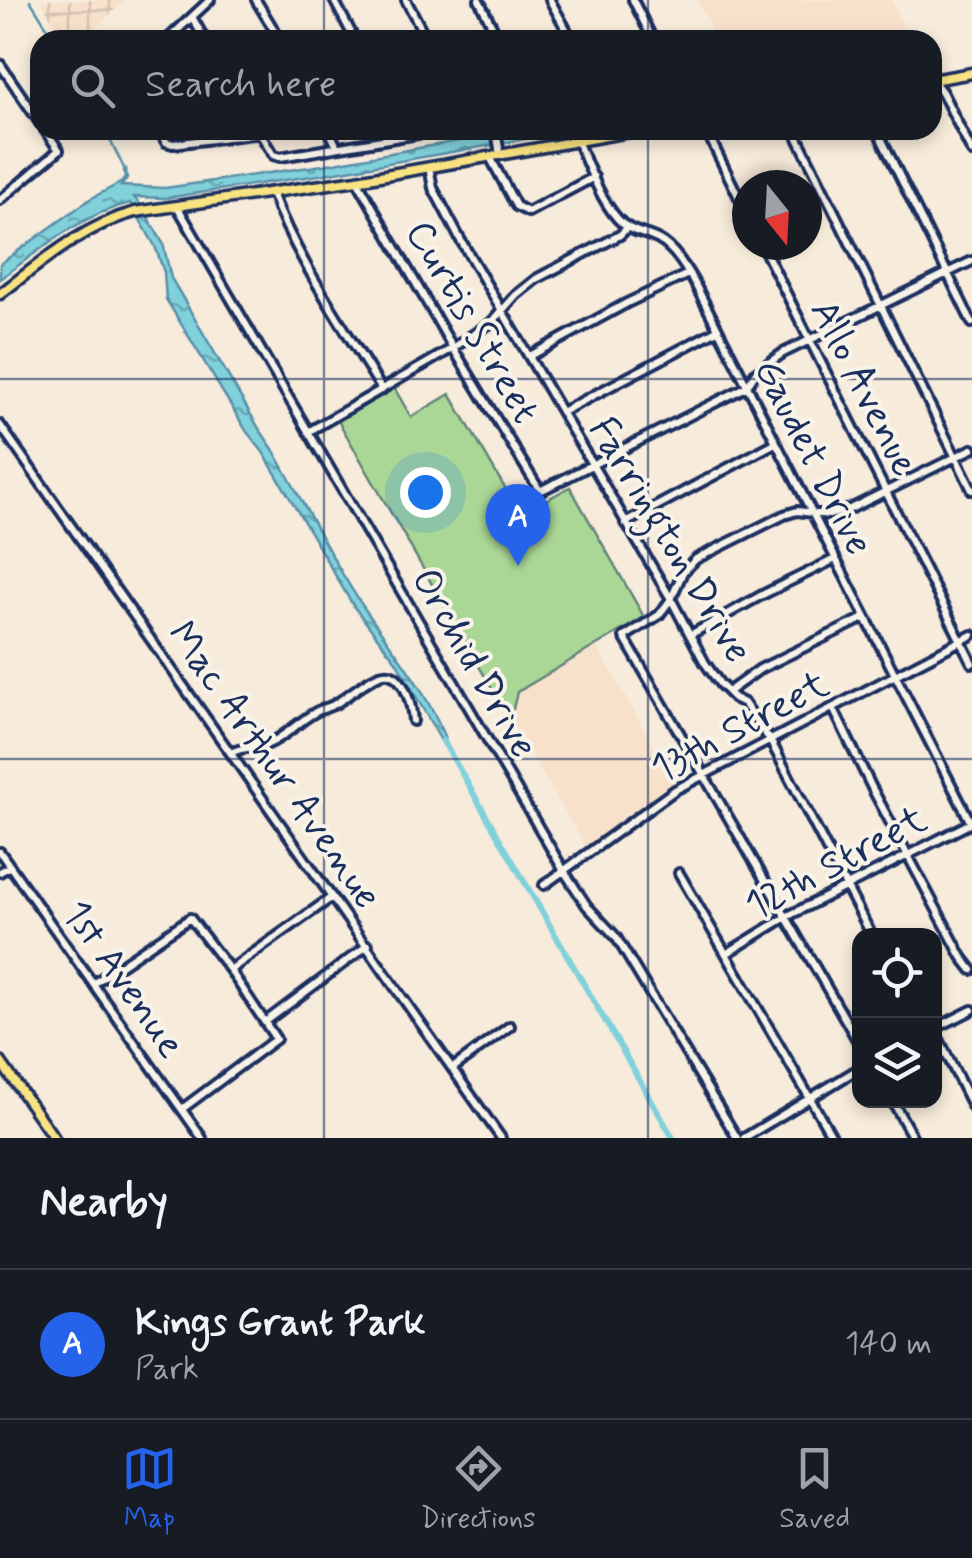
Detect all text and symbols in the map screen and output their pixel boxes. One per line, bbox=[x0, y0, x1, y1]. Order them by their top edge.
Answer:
search box bbox=[30, 30, 942, 140]
icon: search bbox=[65, 58, 120, 113]
text: Search here bbox=[145, 61, 336, 110]
north arrow bbox=[732, 170, 822, 260]
street label: Curtis Street bbox=[392, 212, 550, 433]
street label: Allo Avenue bbox=[797, 291, 930, 486]
street label: Gaudet Drive bbox=[741, 350, 884, 565]
street label: Farrington Drive bbox=[572, 408, 763, 675]
your location bbox=[400, 467, 451, 518]
pin: A bbox=[486, 484, 550, 566]
street label: Orchid Drive bbox=[398, 559, 549, 768]
street label: Mac Arthur Avenue bbox=[155, 612, 392, 920]
street label: 13th Street bbox=[643, 659, 838, 796]
street label: 12th Street bbox=[737, 794, 936, 933]
street label: 1st Avenue bbox=[49, 890, 196, 1069]
map controls bbox=[852, 928, 942, 1108]
button: locate bbox=[852, 928, 942, 1018]
button: layers bbox=[852, 1018, 942, 1108]
text: Nearby bbox=[40, 1176, 168, 1231]
text: Kings Grant Park bbox=[135, 1299, 426, 1348]
text: A bbox=[62, 1323, 83, 1365]
text: 140 m bbox=[845, 1323, 932, 1365]
text: Park bbox=[135, 1348, 199, 1390]
tab: Map bbox=[122, 1441, 177, 1538]
tab: Directions bbox=[421, 1441, 536, 1538]
tab: Saved bbox=[779, 1441, 850, 1538]

